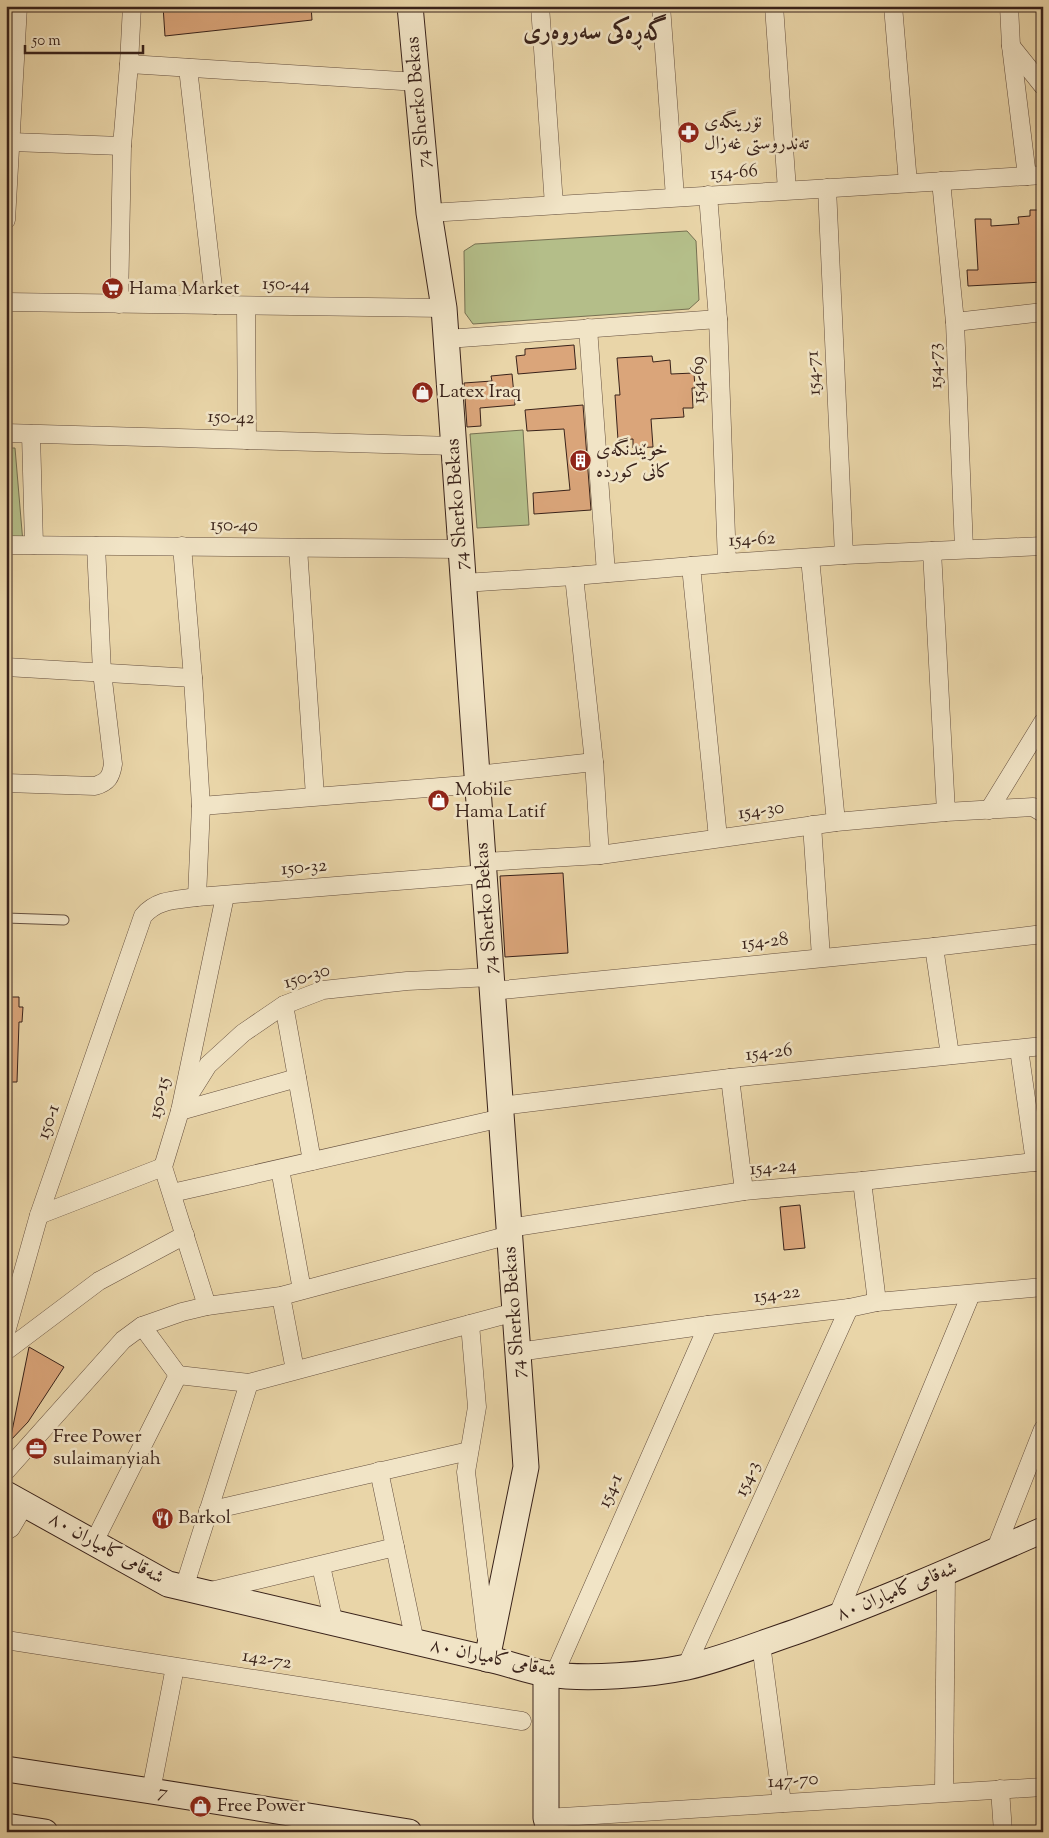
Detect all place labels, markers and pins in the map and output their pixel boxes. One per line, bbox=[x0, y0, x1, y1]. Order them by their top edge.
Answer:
place label: نۆرینگەی تەندروستی غەزال bbox=[704, 109, 809, 158]
pharmacy icon: نۆرینگەی تەندروستی غەزال bbox=[676, 121, 700, 145]
place label: Hama Market bbox=[129, 276, 240, 303]
supermarket icon: Hama Market bbox=[101, 277, 125, 301]
place label: Latex Iraq bbox=[439, 379, 521, 406]
shop icon: Latex Iraq bbox=[411, 380, 435, 404]
place label: خوێندنگەی کانی کوردە bbox=[596, 437, 671, 486]
building icon: خوێندنگەی کانی کوردە bbox=[568, 449, 592, 473]
place label: Mobile Hama Latif bbox=[455, 777, 547, 826]
shop icon: Mobile Hama Latif bbox=[427, 789, 451, 813]
place label: Free Power sulaimanyiah bbox=[53, 1424, 161, 1473]
office icon: Free Power sulaimanyiah bbox=[25, 1436, 49, 1460]
place label: Barkol bbox=[178, 1505, 231, 1532]
restaurant icon: Barkol bbox=[150, 1506, 174, 1530]
place label: Free Power bbox=[217, 1793, 306, 1820]
shop icon: Free Power bbox=[189, 1794, 213, 1818]

